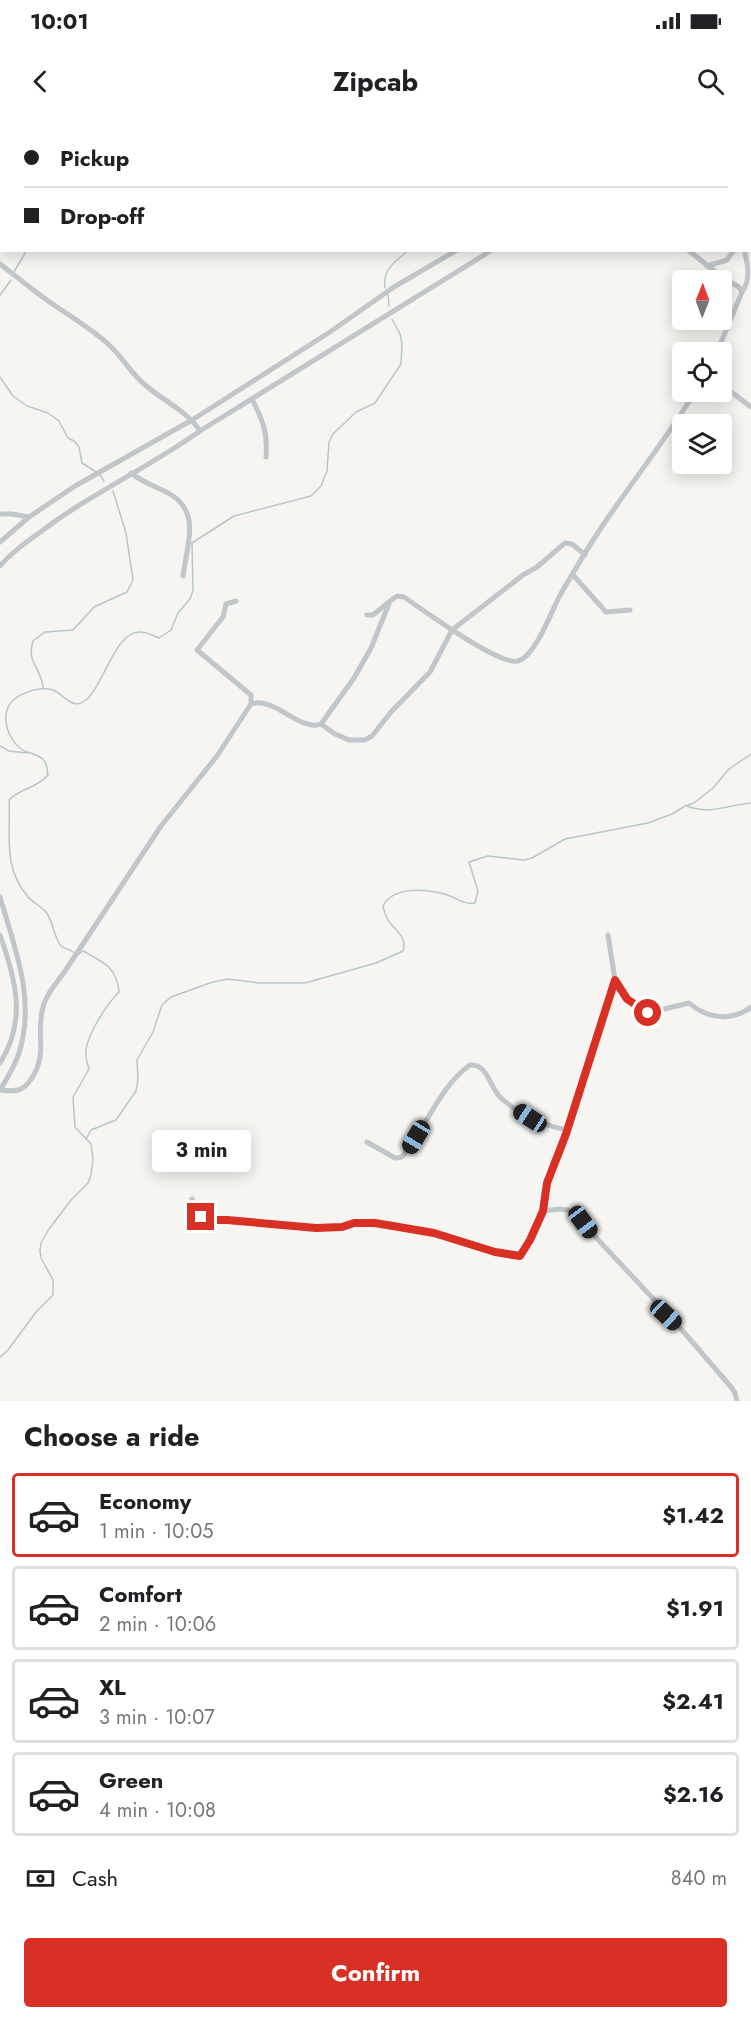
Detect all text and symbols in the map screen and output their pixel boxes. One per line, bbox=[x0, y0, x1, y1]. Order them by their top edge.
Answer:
text: 10:01 bbox=[30, 5, 89, 37]
text: Zipcab bbox=[333, 62, 418, 101]
icon: back bbox=[24, 65, 57, 98]
icon: search bbox=[694, 65, 727, 98]
text: Pickup bbox=[60, 142, 129, 174]
text: Drop-off bbox=[60, 200, 144, 232]
north arrow bbox=[672, 270, 732, 330]
map controls bbox=[672, 270, 732, 474]
button: locate bbox=[672, 342, 732, 402]
button: layers bbox=[672, 414, 732, 474]
route start bbox=[634, 999, 661, 1026]
car bbox=[510, 1101, 550, 1135]
car bbox=[399, 1117, 433, 1157]
callout: 3 min bbox=[152, 1130, 250, 1172]
text: 3 min bbox=[176, 1136, 227, 1165]
car bbox=[565, 1202, 601, 1242]
route end bbox=[187, 1203, 214, 1230]
car bbox=[647, 1296, 685, 1334]
text: Choose a ride bbox=[24, 1417, 199, 1456]
text: Economy bbox=[99, 1485, 191, 1517]
icon: car bbox=[27, 1488, 81, 1542]
text: $1.42 bbox=[662, 1499, 724, 1531]
text: 1 min · 10:05 bbox=[99, 1517, 214, 1546]
text: Comfort bbox=[99, 1578, 182, 1610]
icon: car bbox=[27, 1581, 81, 1635]
text: $1.91 bbox=[666, 1592, 724, 1624]
text: 2 min · 10:06 bbox=[99, 1610, 216, 1639]
text: XL bbox=[99, 1671, 126, 1703]
icon: car bbox=[27, 1674, 81, 1728]
text: $2.41 bbox=[662, 1685, 724, 1717]
text: 3 min · 10:07 bbox=[99, 1703, 215, 1732]
text: Green bbox=[99, 1764, 163, 1796]
icon: car bbox=[27, 1767, 81, 1821]
text: $2.16 bbox=[663, 1778, 724, 1810]
text: 4 min · 10:08 bbox=[99, 1796, 216, 1825]
icon: cash bbox=[24, 1862, 57, 1895]
text: Cash bbox=[72, 1862, 118, 1894]
text: 840 m bbox=[671, 1864, 727, 1893]
button: Confirm bbox=[24, 1938, 727, 2007]

